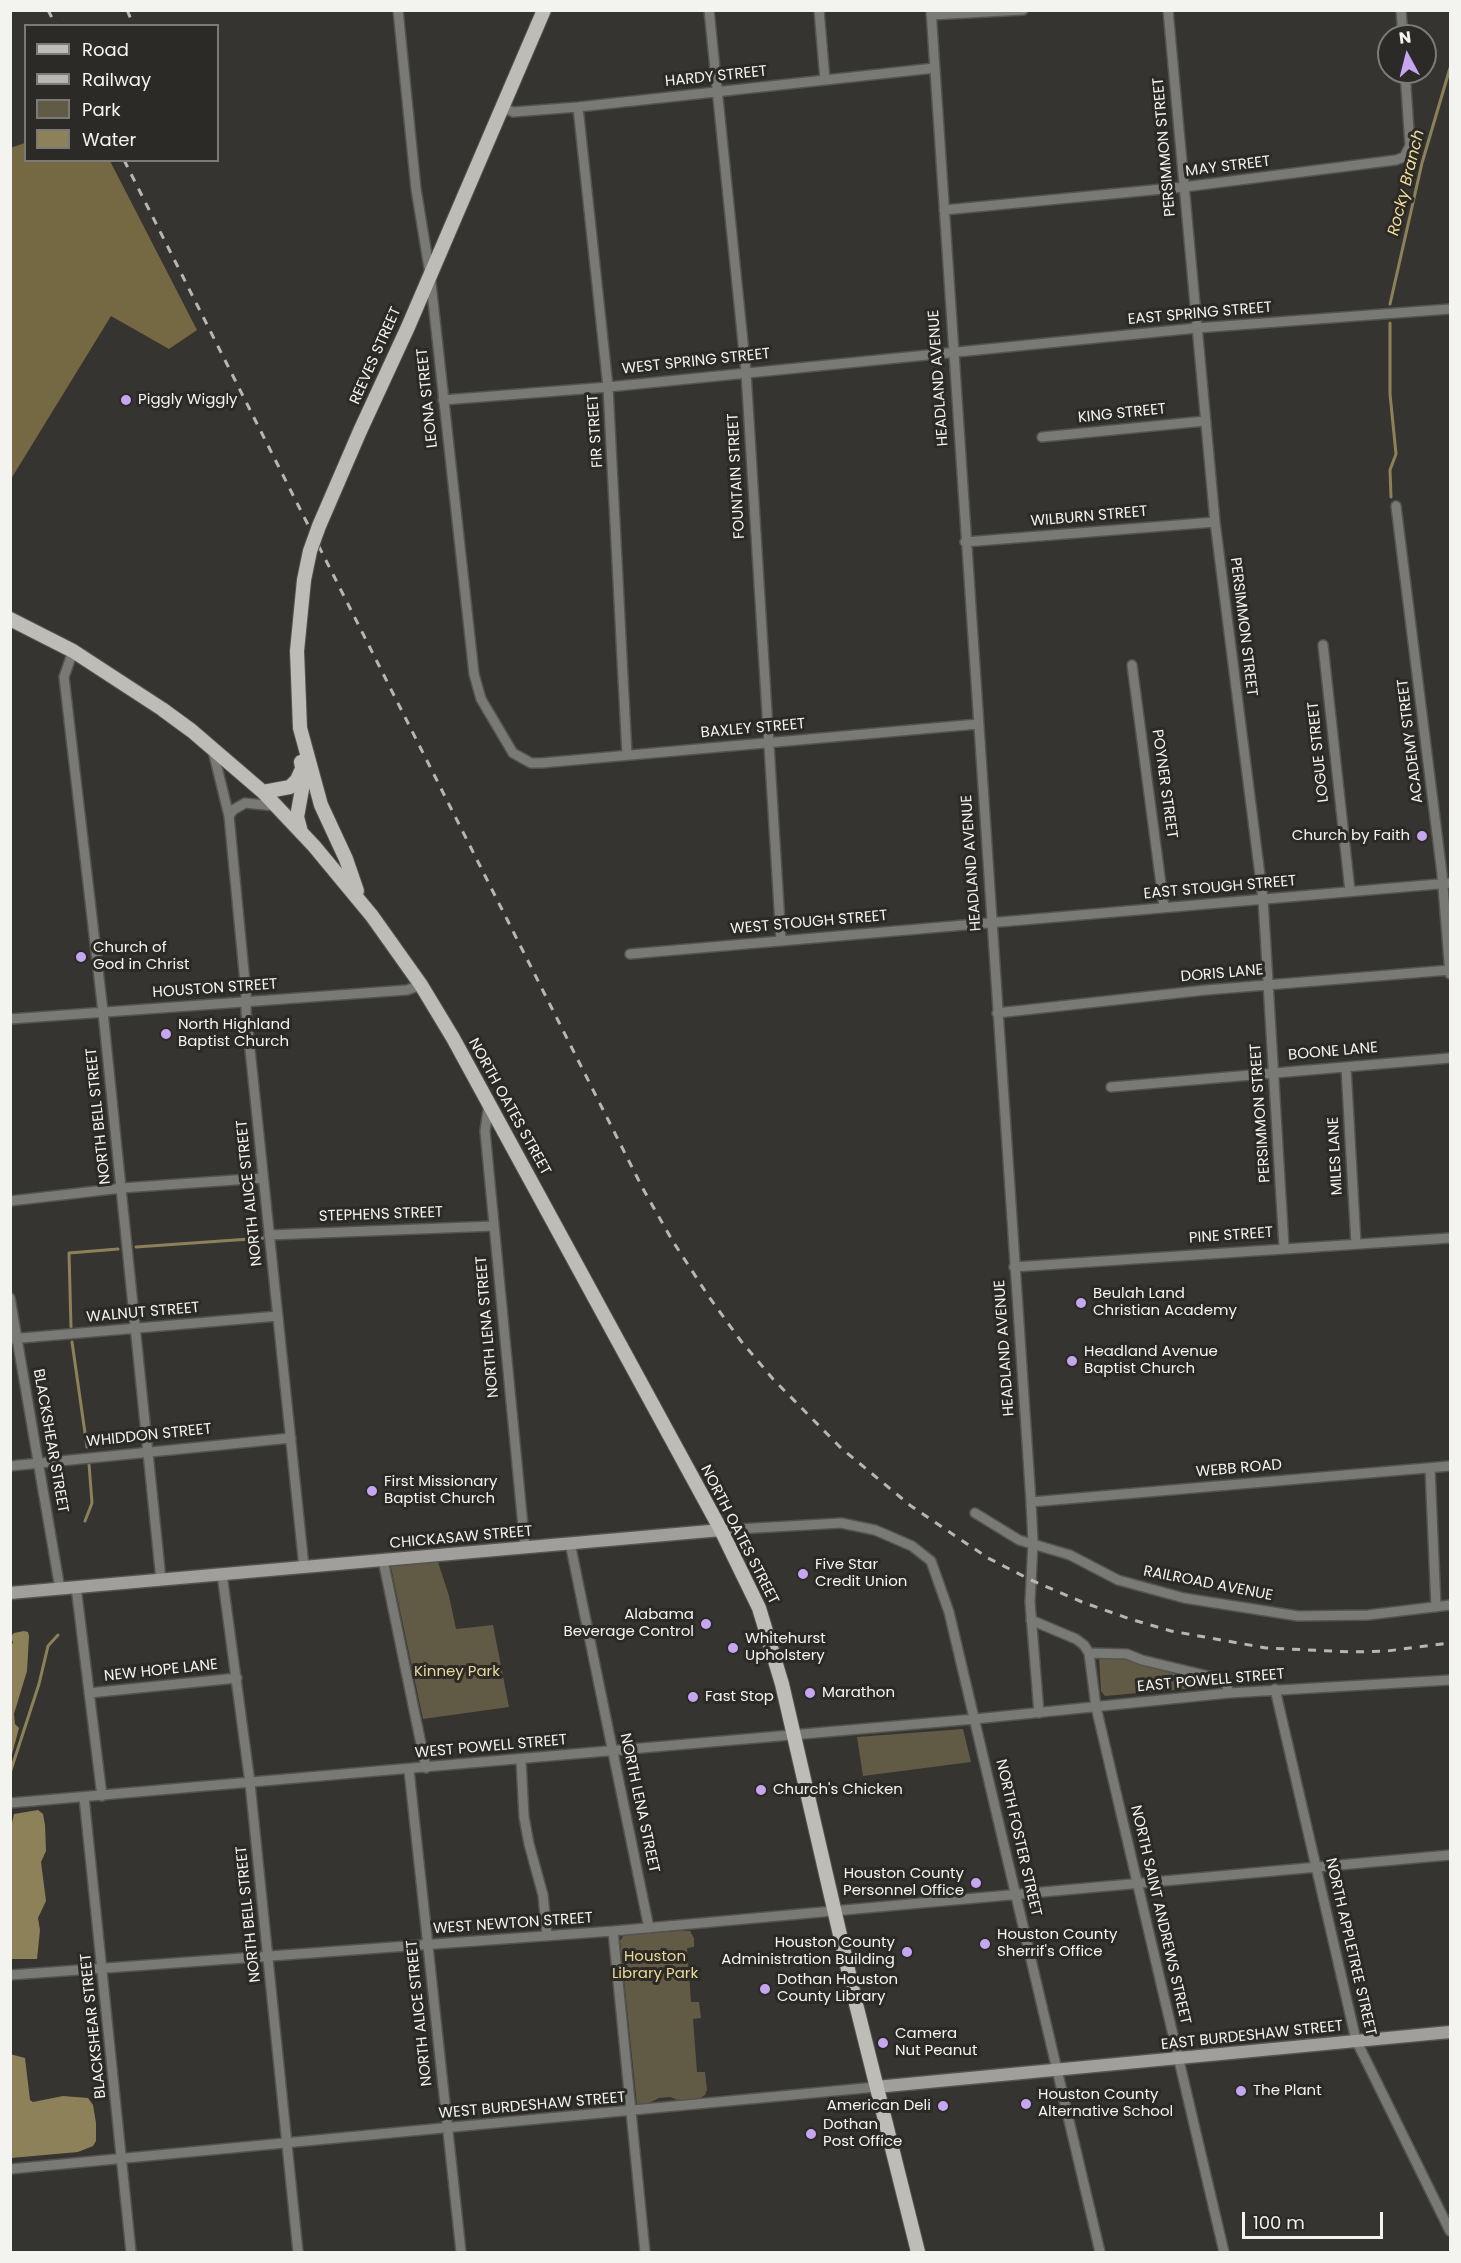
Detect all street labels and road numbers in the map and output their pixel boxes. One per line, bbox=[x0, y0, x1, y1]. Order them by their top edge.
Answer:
street label: HARDY STREET bbox=[664, 63, 768, 91]
street label: PERSIMMON STREET bbox=[1150, 77, 1180, 217]
street label: MAY STREET bbox=[1185, 153, 1271, 181]
street label: EAST SPRING STREET bbox=[1127, 299, 1273, 329]
street label: REEVES STREET bbox=[346, 305, 406, 407]
street label: HEADLAND AVENUE bbox=[925, 309, 953, 447]
street label: WEST SPRING STREET bbox=[621, 345, 771, 379]
street label: LEONA STREET bbox=[414, 347, 442, 449]
street label: FIR STREET bbox=[584, 394, 608, 468]
street label: KING STREET bbox=[1077, 400, 1167, 428]
street label: FOUNTAIN STREET bbox=[725, 413, 749, 539]
street label: WILBURN STREET bbox=[1030, 503, 1148, 531]
street label: PERSIMMON STREET bbox=[1226, 557, 1260, 697]
street label: ACADEMY STREET bbox=[1394, 678, 1428, 804]
street label: LOGUE STREET bbox=[1305, 701, 1333, 803]
street label: BAXLEY STREET bbox=[700, 715, 806, 743]
street label: POYNER STREET bbox=[1147, 728, 1181, 840]
street label: HEADLAND AVENUE bbox=[958, 794, 986, 932]
street label: EAST STOUGH STREET bbox=[1143, 872, 1297, 904]
street label: WEST STOUGH STREET bbox=[730, 907, 888, 939]
street label: DORIS LANE bbox=[1180, 961, 1264, 987]
street label: HOUSTON STREET bbox=[152, 976, 278, 1002]
street label: NORTH OATES STREET bbox=[464, 1035, 554, 1179]
street label: BOONE LANE bbox=[1287, 1039, 1379, 1065]
street label: PERSIMMON STREET bbox=[1247, 1043, 1275, 1183]
street label: NORTH BELL STREET bbox=[83, 1047, 115, 1185]
street label: MILES LANE bbox=[1325, 1116, 1347, 1196]
street label: NORTH ALICE STREET bbox=[233, 1119, 267, 1267]
street label: STEPHENS STREET bbox=[319, 1204, 443, 1226]
street label: PINE STREET bbox=[1188, 1224, 1274, 1248]
street label: NORTH LENA STREET bbox=[473, 1255, 503, 1399]
street label: HEADLAND AVENUE bbox=[991, 1279, 1019, 1417]
street label: WALNUT STREET bbox=[86, 1299, 200, 1327]
street label: BLACKSHEAR STREET bbox=[28, 1368, 72, 1514]
street label: WHIDDON STREET bbox=[86, 1420, 212, 1452]
street label: WEBB ROAD bbox=[1195, 1456, 1283, 1482]
street label: NORTH OATES STREET bbox=[696, 1462, 782, 1608]
street label: CHICKASAW STREET bbox=[389, 1523, 533, 1553]
street label: RAILROAD AVENUE bbox=[1142, 1563, 1274, 1605]
street label: NEW HOPE LANE bbox=[103, 1656, 219, 1686]
street label: EAST POWELL STREET bbox=[1136, 1666, 1286, 1696]
street label: WEST POWELL STREET bbox=[414, 1731, 568, 1763]
street label: NORTH LENA STREET bbox=[615, 1732, 663, 1874]
street label: NORTH FOSTER STREET bbox=[991, 1758, 1045, 1918]
street label: NORTH SAINT ANDREWS STREET bbox=[1126, 1804, 1194, 2026]
street label: NORTH BELL STREET bbox=[233, 1845, 265, 1983]
street label: NORTH APPLETREE STREET bbox=[1321, 1856, 1379, 2038]
street label: WEST NEWTON STREET bbox=[432, 1909, 594, 1939]
street label: NORTH ALICE STREET bbox=[403, 1939, 437, 2087]
street label: BLACKSHEAR STREET bbox=[77, 1952, 111, 2100]
street label: EAST BURDESHAW STREET bbox=[1160, 2017, 1344, 2055]
street label: WEST BURDESHAW STREET bbox=[438, 2089, 626, 2123]

